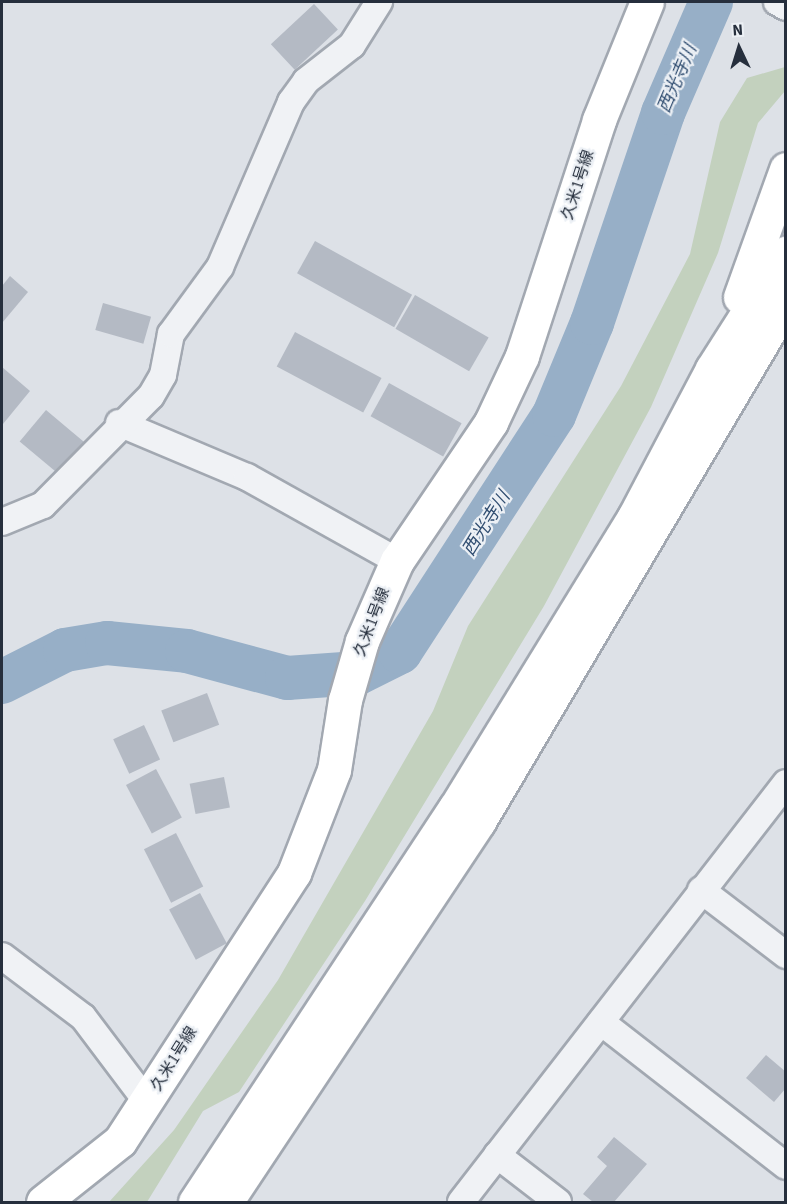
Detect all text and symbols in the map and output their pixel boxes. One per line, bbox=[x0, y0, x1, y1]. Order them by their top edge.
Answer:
north arrow bbox=[709, 18, 769, 78]
text: N bbox=[732, 19, 744, 41]
water label: 西光寺川 bbox=[654, 42, 702, 116]
street label: 久米1号線 bbox=[558, 148, 598, 222]
water label: 西光寺川 bbox=[459, 488, 515, 560]
street label: 久米1号線 bbox=[350, 585, 394, 659]
street label: 久米1号線 bbox=[147, 1023, 201, 1095]

